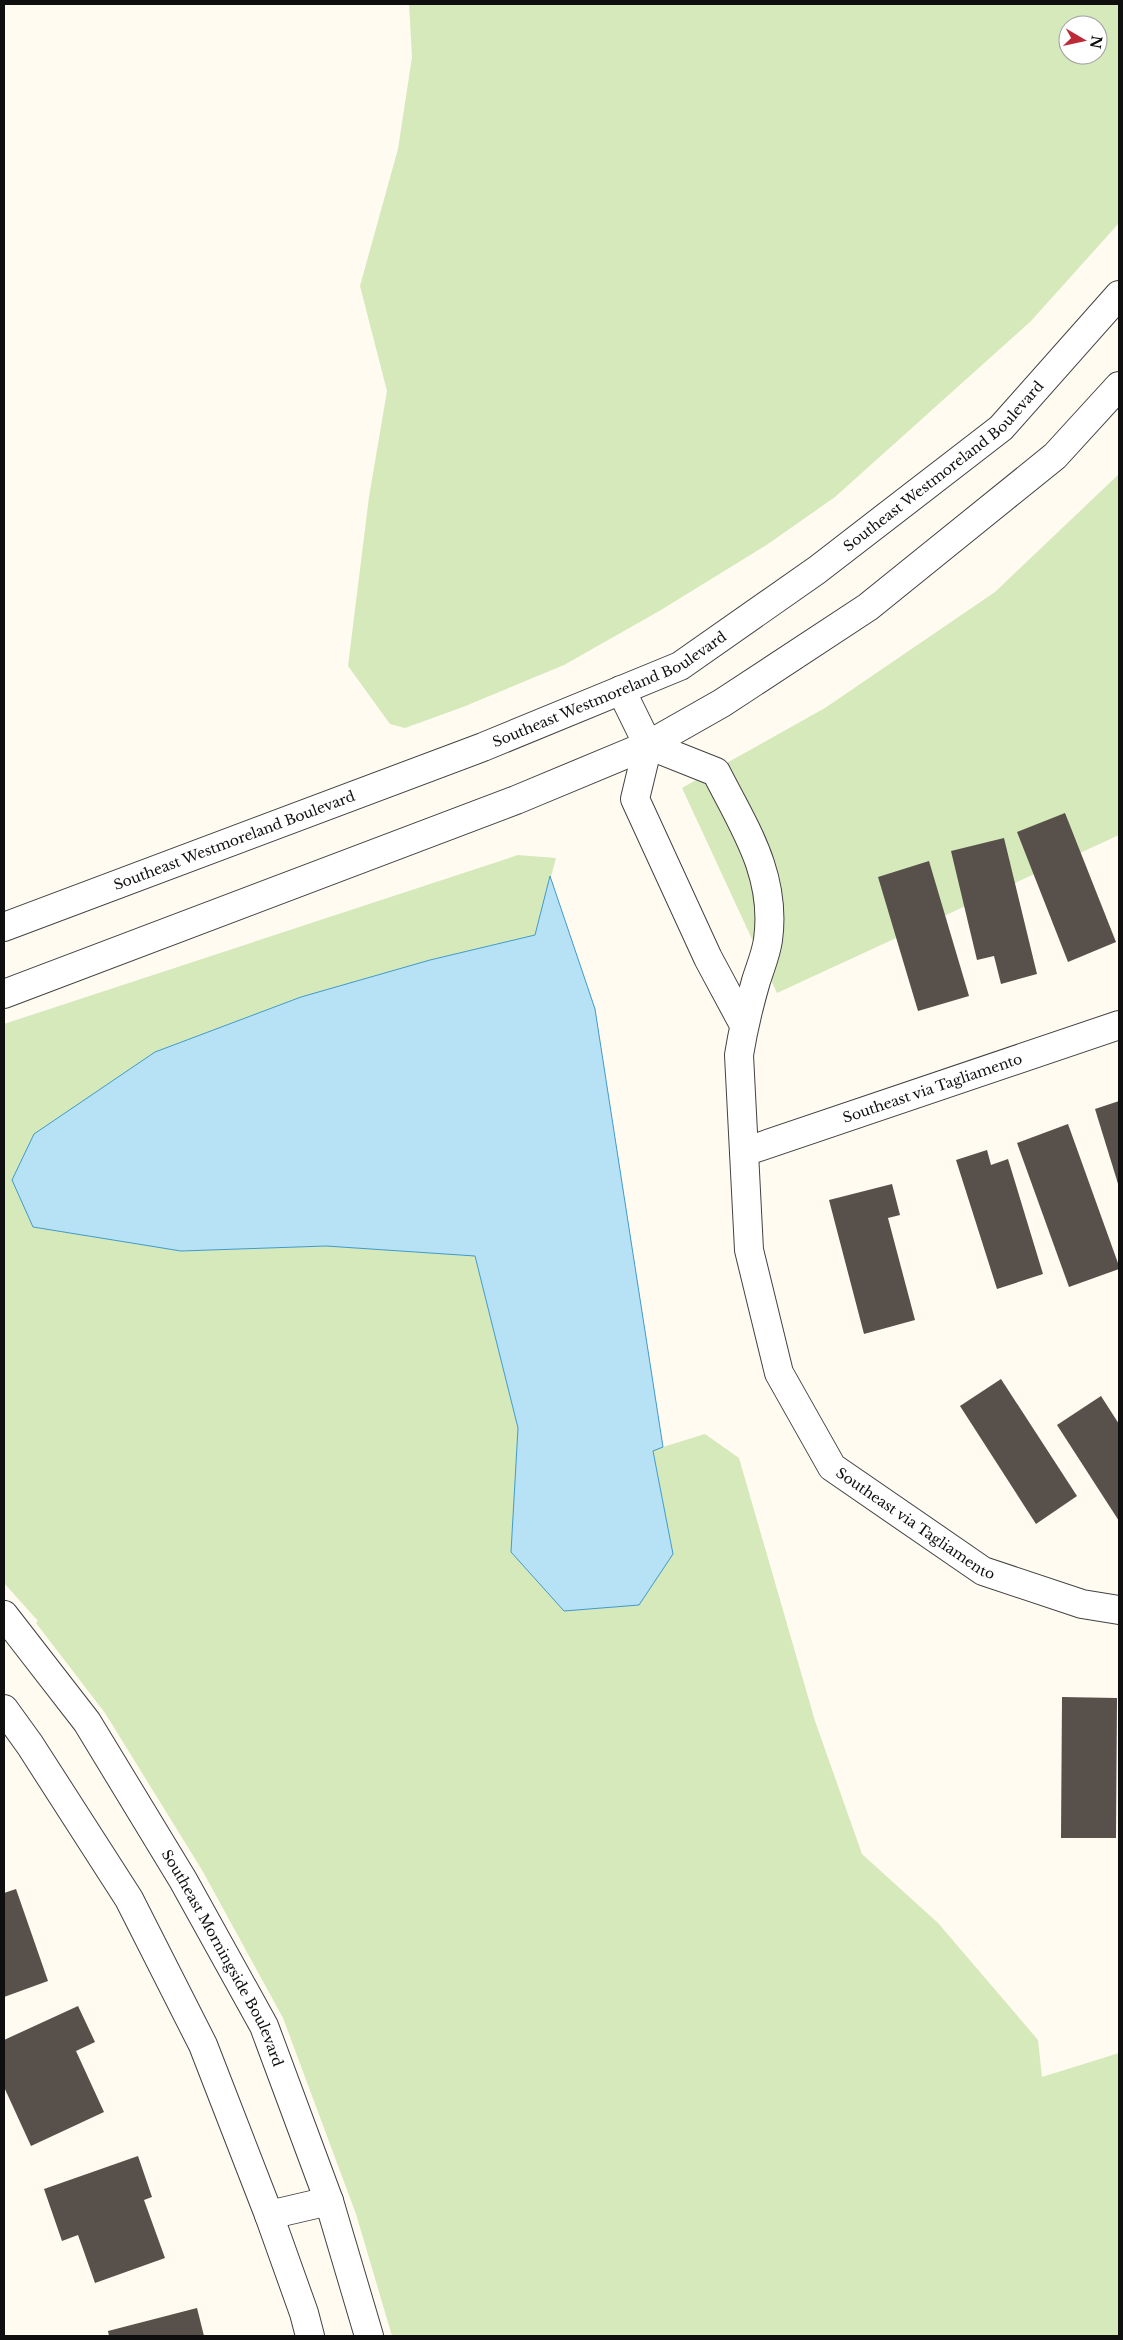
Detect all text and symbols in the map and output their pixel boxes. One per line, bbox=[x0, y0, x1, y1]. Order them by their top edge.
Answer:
north arrow bbox=[1058, 15, 1108, 65]
text: N bbox=[1086, 34, 1106, 50]
street label: Southeast Westmoreland Boulevard bbox=[840, 377, 1048, 555]
street label: Southeast Westmoreland Boulevard bbox=[490, 627, 730, 751]
street label: Southeast Westmoreland Boulevard bbox=[111, 787, 358, 894]
street label: Southeast via Tagliamento bbox=[840, 1049, 1025, 1127]
street label: Southeast via Tagliamento bbox=[833, 1464, 997, 1583]
street label: Southeast Morningside Boulevard bbox=[158, 1846, 287, 2070]

